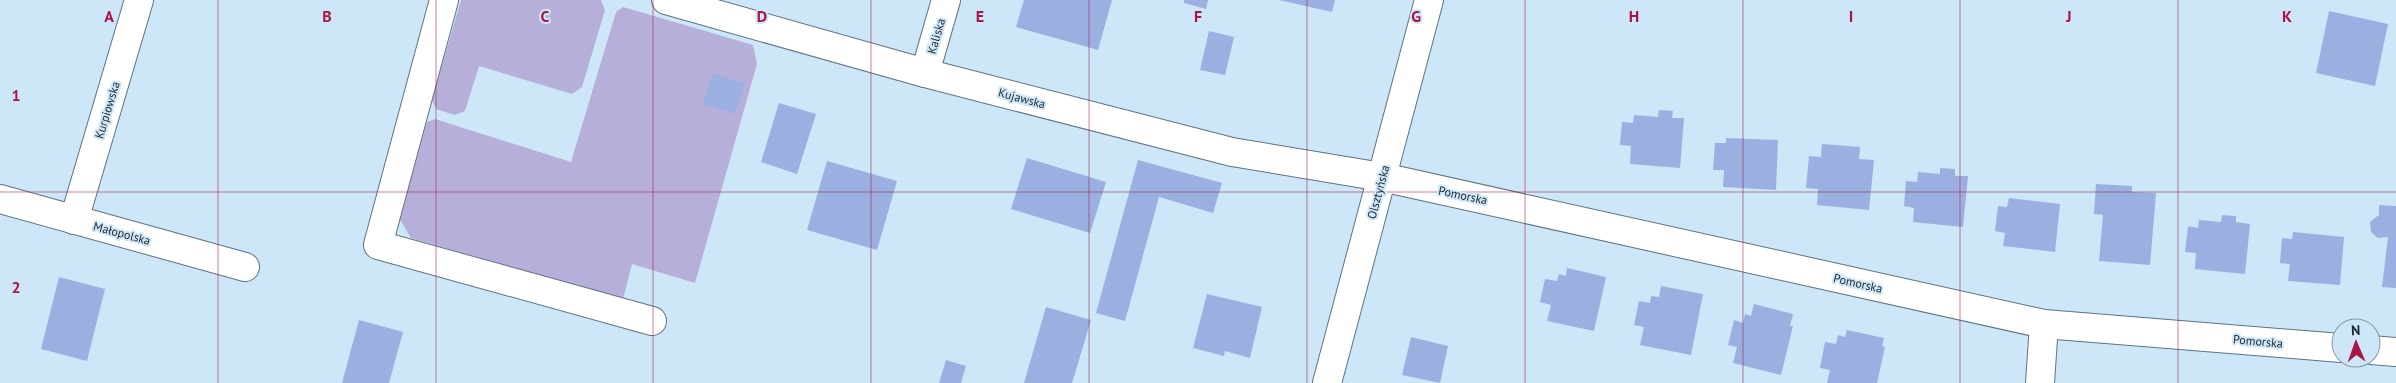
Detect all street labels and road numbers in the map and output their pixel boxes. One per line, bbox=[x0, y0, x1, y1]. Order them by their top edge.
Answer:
street label: Kaliska bbox=[924, 16, 948, 56]
street label: Kurpiowska bbox=[91, 80, 123, 140]
street label: Kujawska bbox=[997, 85, 1047, 111]
street label: Olsztyńska bbox=[1364, 163, 1392, 221]
street label: Pomorska bbox=[1437, 182, 1489, 208]
street label: Małopolska bbox=[92, 218, 152, 248]
street label: Pomorska bbox=[1832, 270, 1884, 296]
street label: Pomorska bbox=[2233, 331, 2283, 351]

